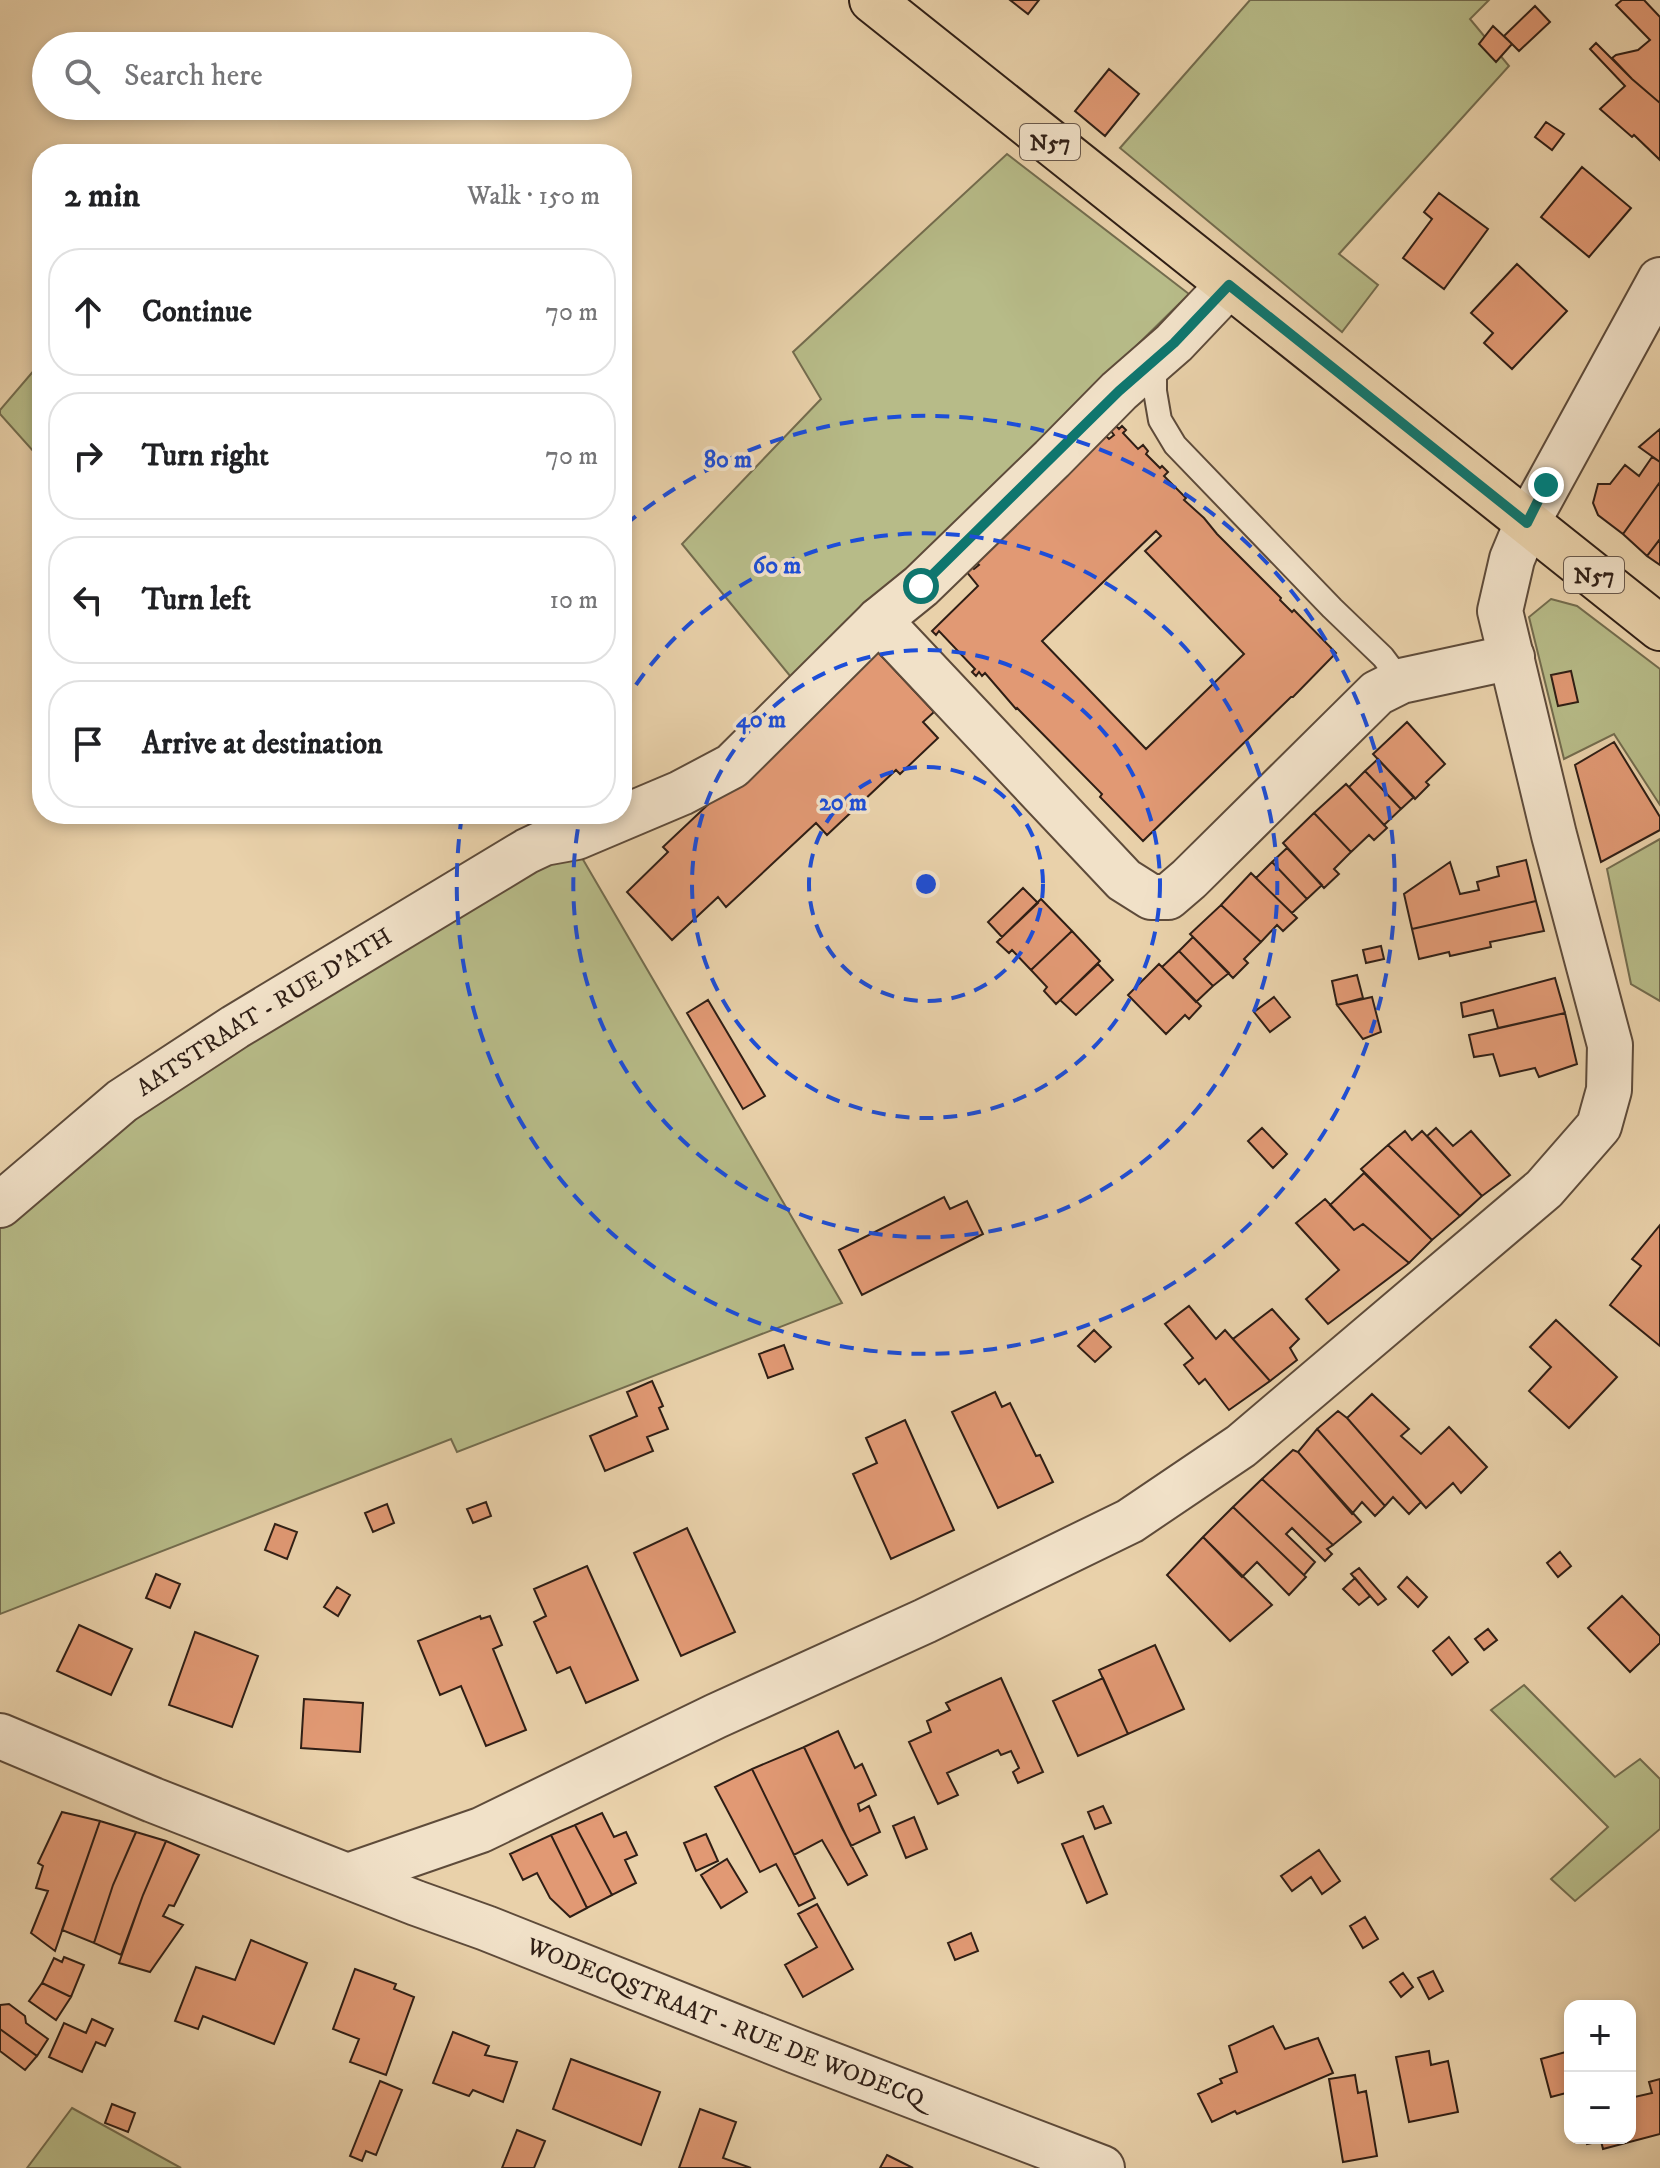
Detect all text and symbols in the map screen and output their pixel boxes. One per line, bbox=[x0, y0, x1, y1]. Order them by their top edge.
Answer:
search box bbox=[32, 32, 632, 120]
icon: search bbox=[60, 54, 104, 98]
text: Search here bbox=[124, 58, 263, 95]
road number: N57 bbox=[1020, 124, 1080, 160]
text: 2 min bbox=[64, 175, 140, 217]
text: Walk · 150 m bbox=[467, 180, 600, 213]
icon: ahead bbox=[66, 290, 110, 334]
text: Continue bbox=[142, 294, 252, 331]
text: 70 m bbox=[545, 296, 598, 329]
icon: right bbox=[66, 434, 110, 478]
text: Turn right bbox=[142, 438, 269, 475]
text: 70 m bbox=[545, 440, 598, 473]
text: 80 m bbox=[704, 445, 752, 475]
route end bbox=[1528, 467, 1564, 503]
text: 60 m bbox=[753, 551, 801, 581]
road number: N57 bbox=[1564, 557, 1624, 593]
route start bbox=[903, 568, 939, 604]
icon: left bbox=[66, 578, 110, 622]
text: Turn left bbox=[142, 582, 251, 619]
text: 10 m bbox=[549, 584, 598, 617]
text: 40 m bbox=[736, 705, 786, 735]
icon: arrive bbox=[66, 722, 110, 766]
text: Arrive at destination bbox=[142, 726, 383, 763]
text: 20 m bbox=[819, 788, 867, 818]
centre of rings bbox=[912, 870, 940, 898]
street label: AATSTRAAT - RUE D'ATH bbox=[131, 922, 398, 1103]
street label: WODECQSTRAAT - RUE DE WODECQ bbox=[521, 1931, 939, 2119]
map controls bbox=[1564, 2000, 1636, 2144]
button: + bbox=[1564, 2000, 1636, 2072]
button: − bbox=[1564, 2072, 1636, 2144]

